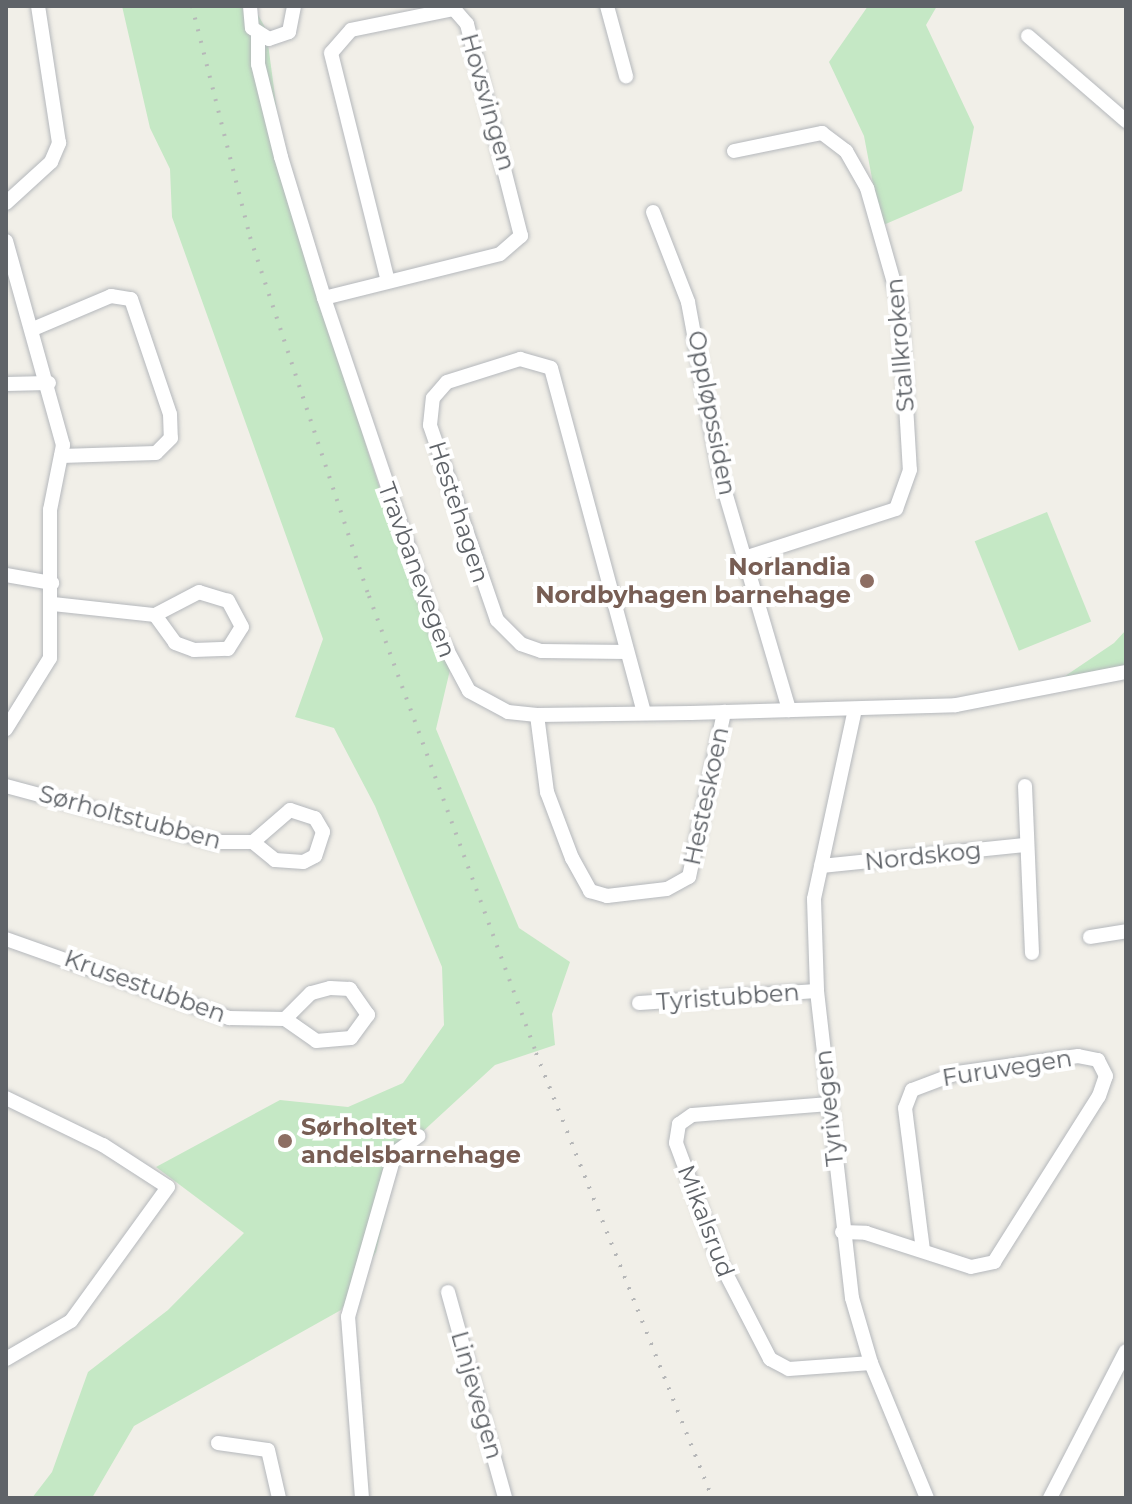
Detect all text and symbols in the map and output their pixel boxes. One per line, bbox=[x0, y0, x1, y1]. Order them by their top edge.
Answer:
street label: Hovsvingen bbox=[455, 30, 521, 174]
street label: Stallkroken bbox=[880, 277, 920, 413]
street label: Oppløpssiden bbox=[682, 328, 742, 498]
street label: Hestehagen bbox=[423, 438, 495, 586]
street label: Travbanevegen bbox=[372, 479, 462, 661]
place label: Norlandia Nordbyhagen barnehage bbox=[535, 553, 851, 609]
marker: Norlandia Nordbyhagen barnehage bbox=[858, 572, 876, 590]
street label: Hesteskoen bbox=[677, 724, 735, 868]
street label: Sørholtstubben bbox=[36, 779, 224, 855]
street label: Nordskog bbox=[863, 836, 983, 876]
street label: Krusestubben bbox=[60, 943, 230, 1029]
street label: Tyristubben bbox=[655, 978, 801, 1016]
street label: Furuvegen bbox=[940, 1044, 1074, 1092]
street label: Tyrivegen bbox=[809, 1048, 849, 1168]
place label: Sørholtet andelsbarnehage bbox=[301, 1113, 521, 1169]
marker: Sørholtet andelsbarnehage bbox=[276, 1132, 294, 1150]
street label: Mikalsrud bbox=[671, 1161, 741, 1281]
street label: Linjevegen bbox=[445, 1328, 509, 1462]

